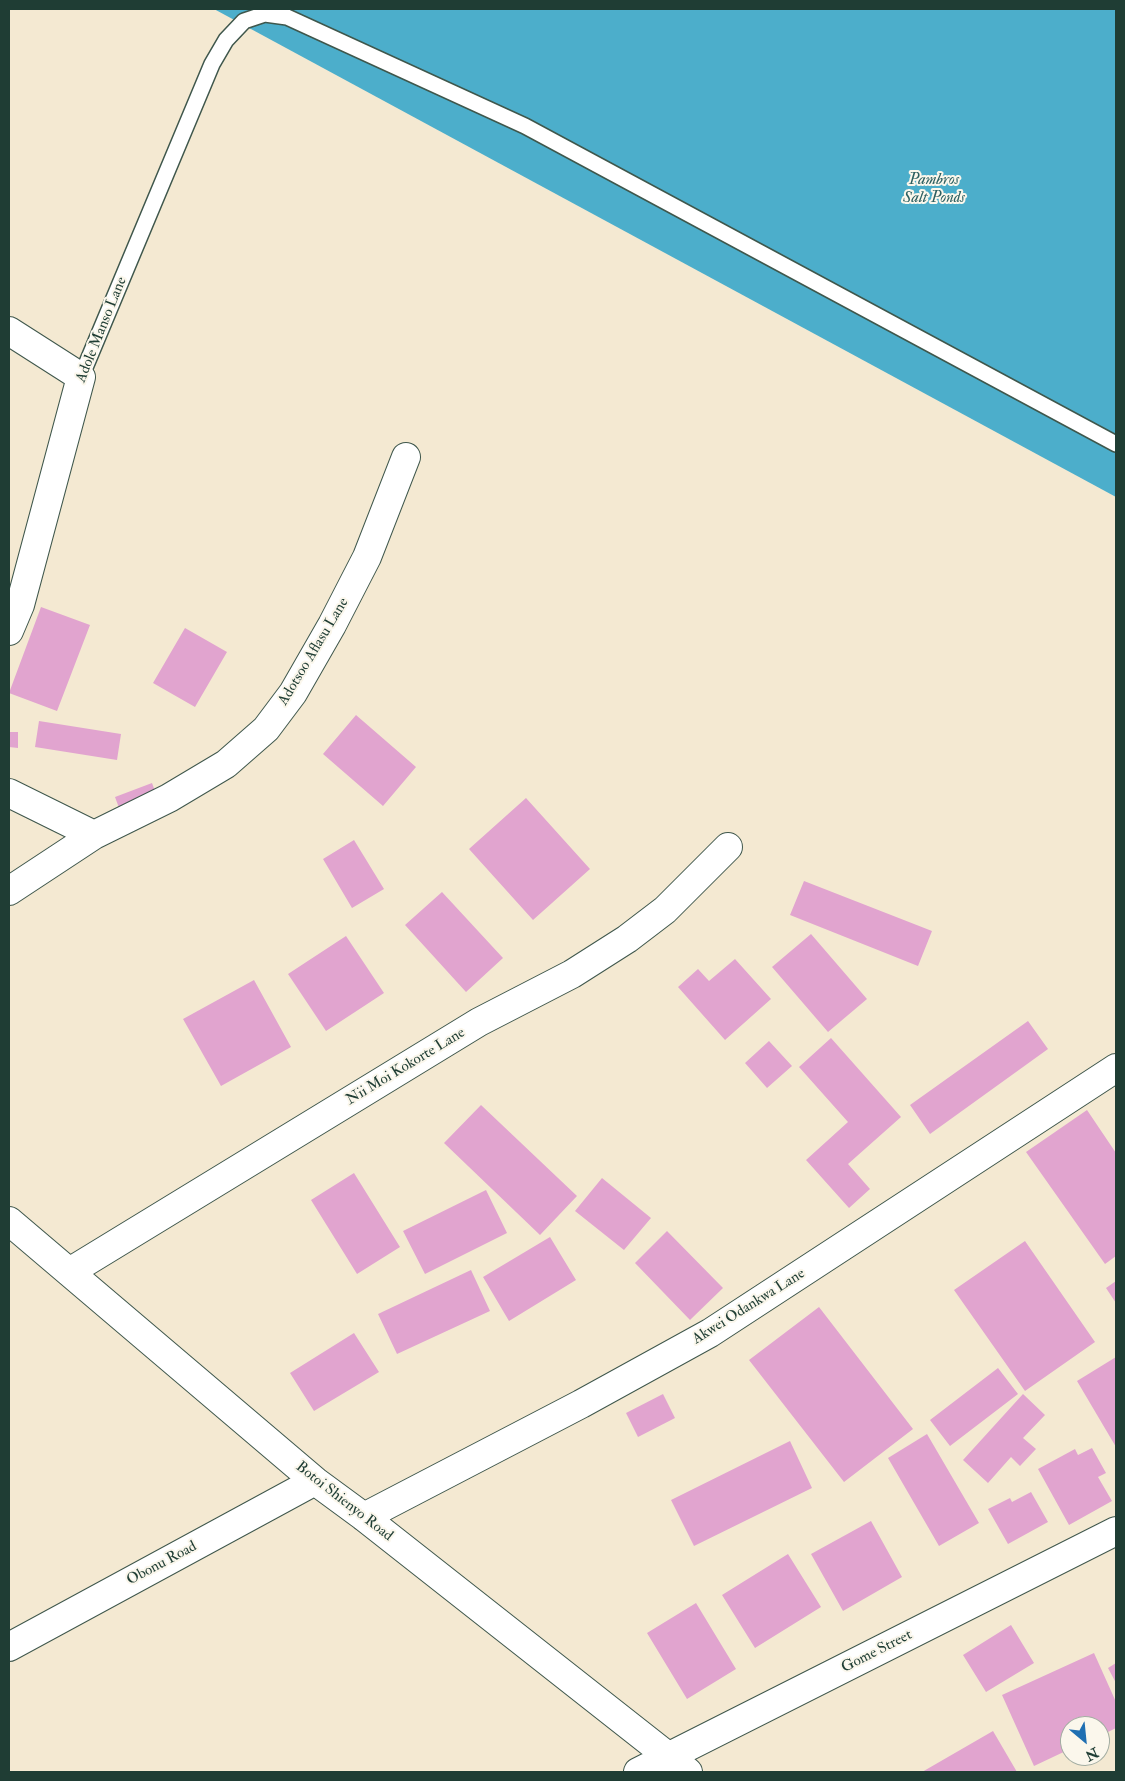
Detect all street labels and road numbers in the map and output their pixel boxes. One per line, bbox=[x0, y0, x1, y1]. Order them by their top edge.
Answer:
street label: Adole Manso Lane bbox=[73, 275, 131, 385]
street label: Adotsoo Aflasu Lane bbox=[275, 595, 353, 709]
street label: Nii Moi Kokorte Lane bbox=[343, 1024, 469, 1110]
street label: Akwei Odankwa Lane bbox=[689, 1265, 809, 1349]
street label: Botoi Shienyo Road bbox=[292, 1458, 396, 1546]
street label: Obonu Road bbox=[124, 1538, 200, 1590]
street label: Gome Street bbox=[839, 1627, 915, 1677]

